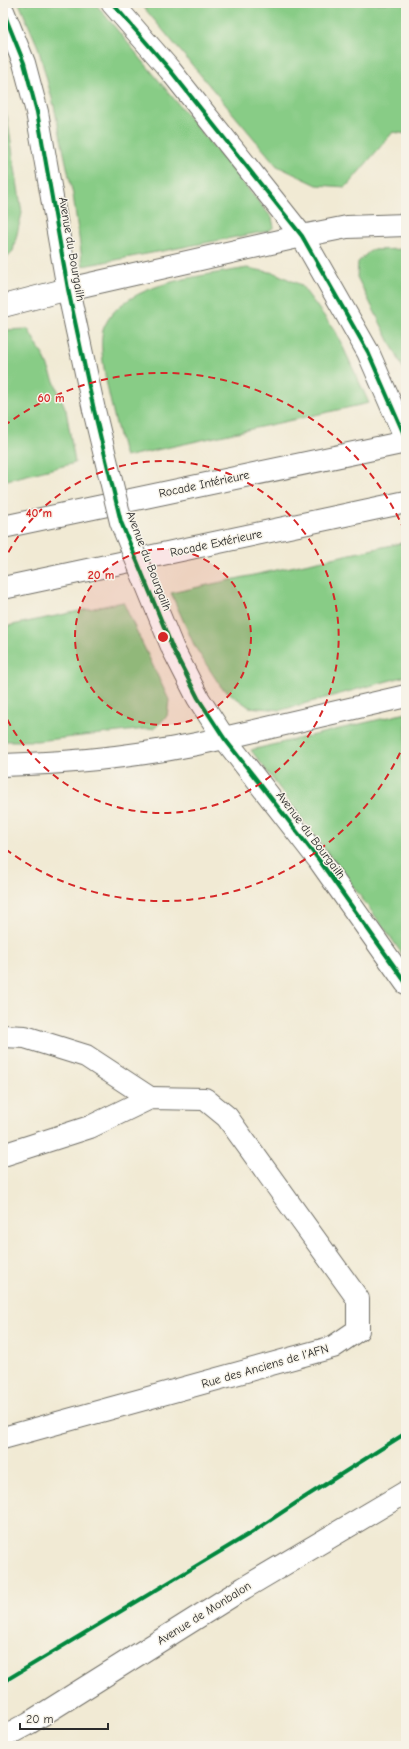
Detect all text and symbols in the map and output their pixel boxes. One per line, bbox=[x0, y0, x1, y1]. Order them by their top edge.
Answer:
street label: Avenue du Bourgailh bbox=[56, 196, 88, 302]
text: 60 m bbox=[38, 391, 64, 405]
street label: Rocade Intérieure bbox=[157, 468, 251, 500]
text: 40 m bbox=[26, 506, 52, 520]
street label: Avenue du Bourgailh bbox=[124, 509, 174, 613]
street label: Rocade Extérieure bbox=[169, 526, 263, 560]
text: 20 m bbox=[88, 568, 114, 582]
centre of rings bbox=[156, 630, 170, 644]
street label: Avenue du Bourgailh bbox=[274, 789, 348, 881]
street label: Rue des Anciens de l'AFN bbox=[200, 1341, 330, 1391]
street label: Avenue de Monbalon bbox=[154, 1578, 254, 1648]
scale bar bbox=[20, 1705, 108, 1731]
text: 20 m bbox=[26, 1712, 54, 1726]

